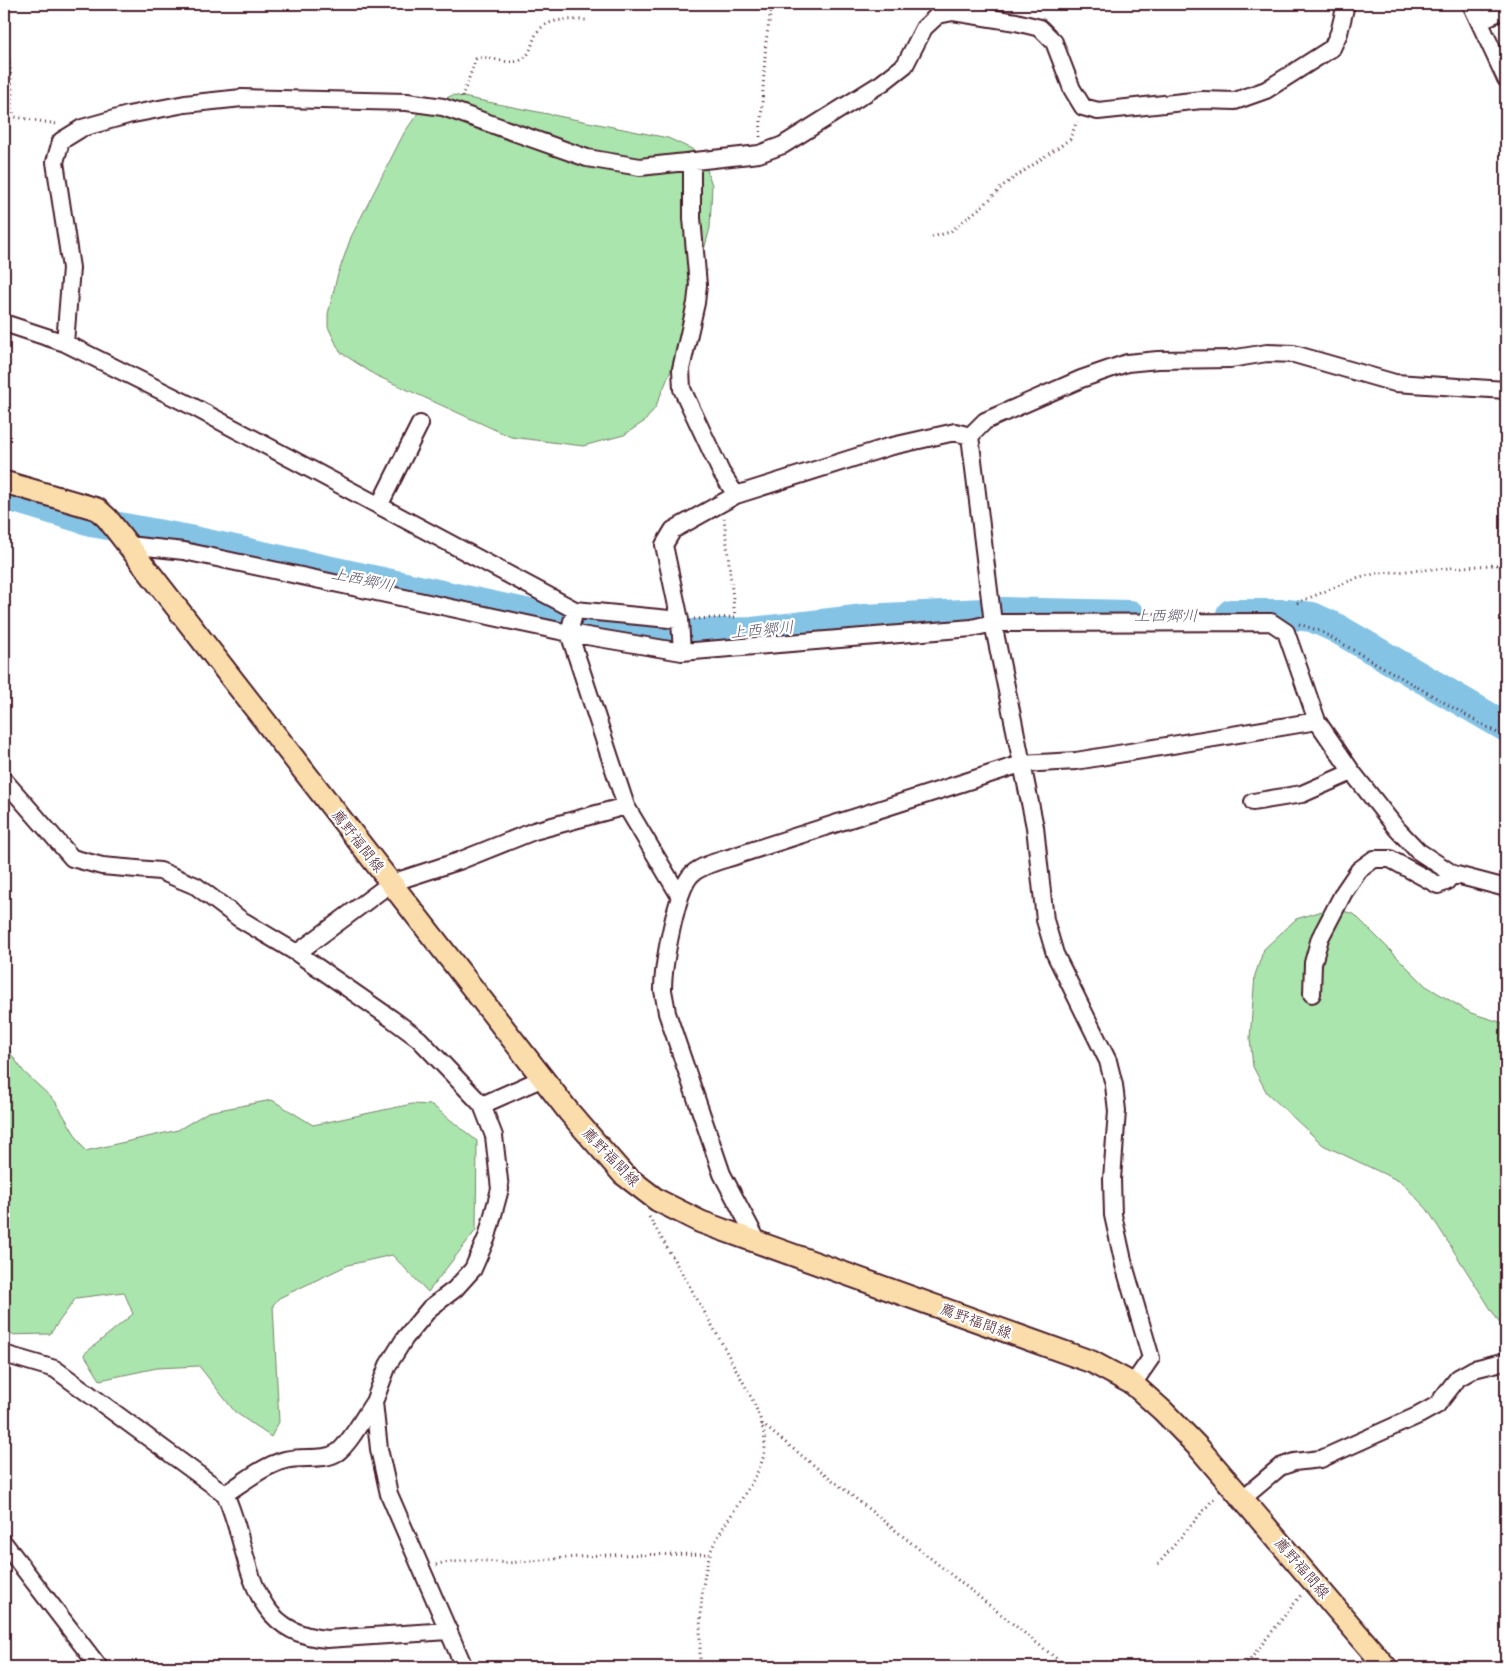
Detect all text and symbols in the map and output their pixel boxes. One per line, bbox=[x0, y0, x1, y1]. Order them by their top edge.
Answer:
water label: 上西郷川 bbox=[330, 563, 396, 595]
water label: 上西郷川 bbox=[1134, 605, 1198, 625]
water label: 上西郷川 bbox=[729, 616, 795, 642]
street label: 薦野福間線 bbox=[328, 805, 389, 876]
street label: 薦野福間線 bbox=[578, 1123, 644, 1190]
street label: 薦野福間線 bbox=[938, 1299, 1015, 1342]
street label: 薦野福間線 bbox=[1271, 1533, 1334, 1602]

